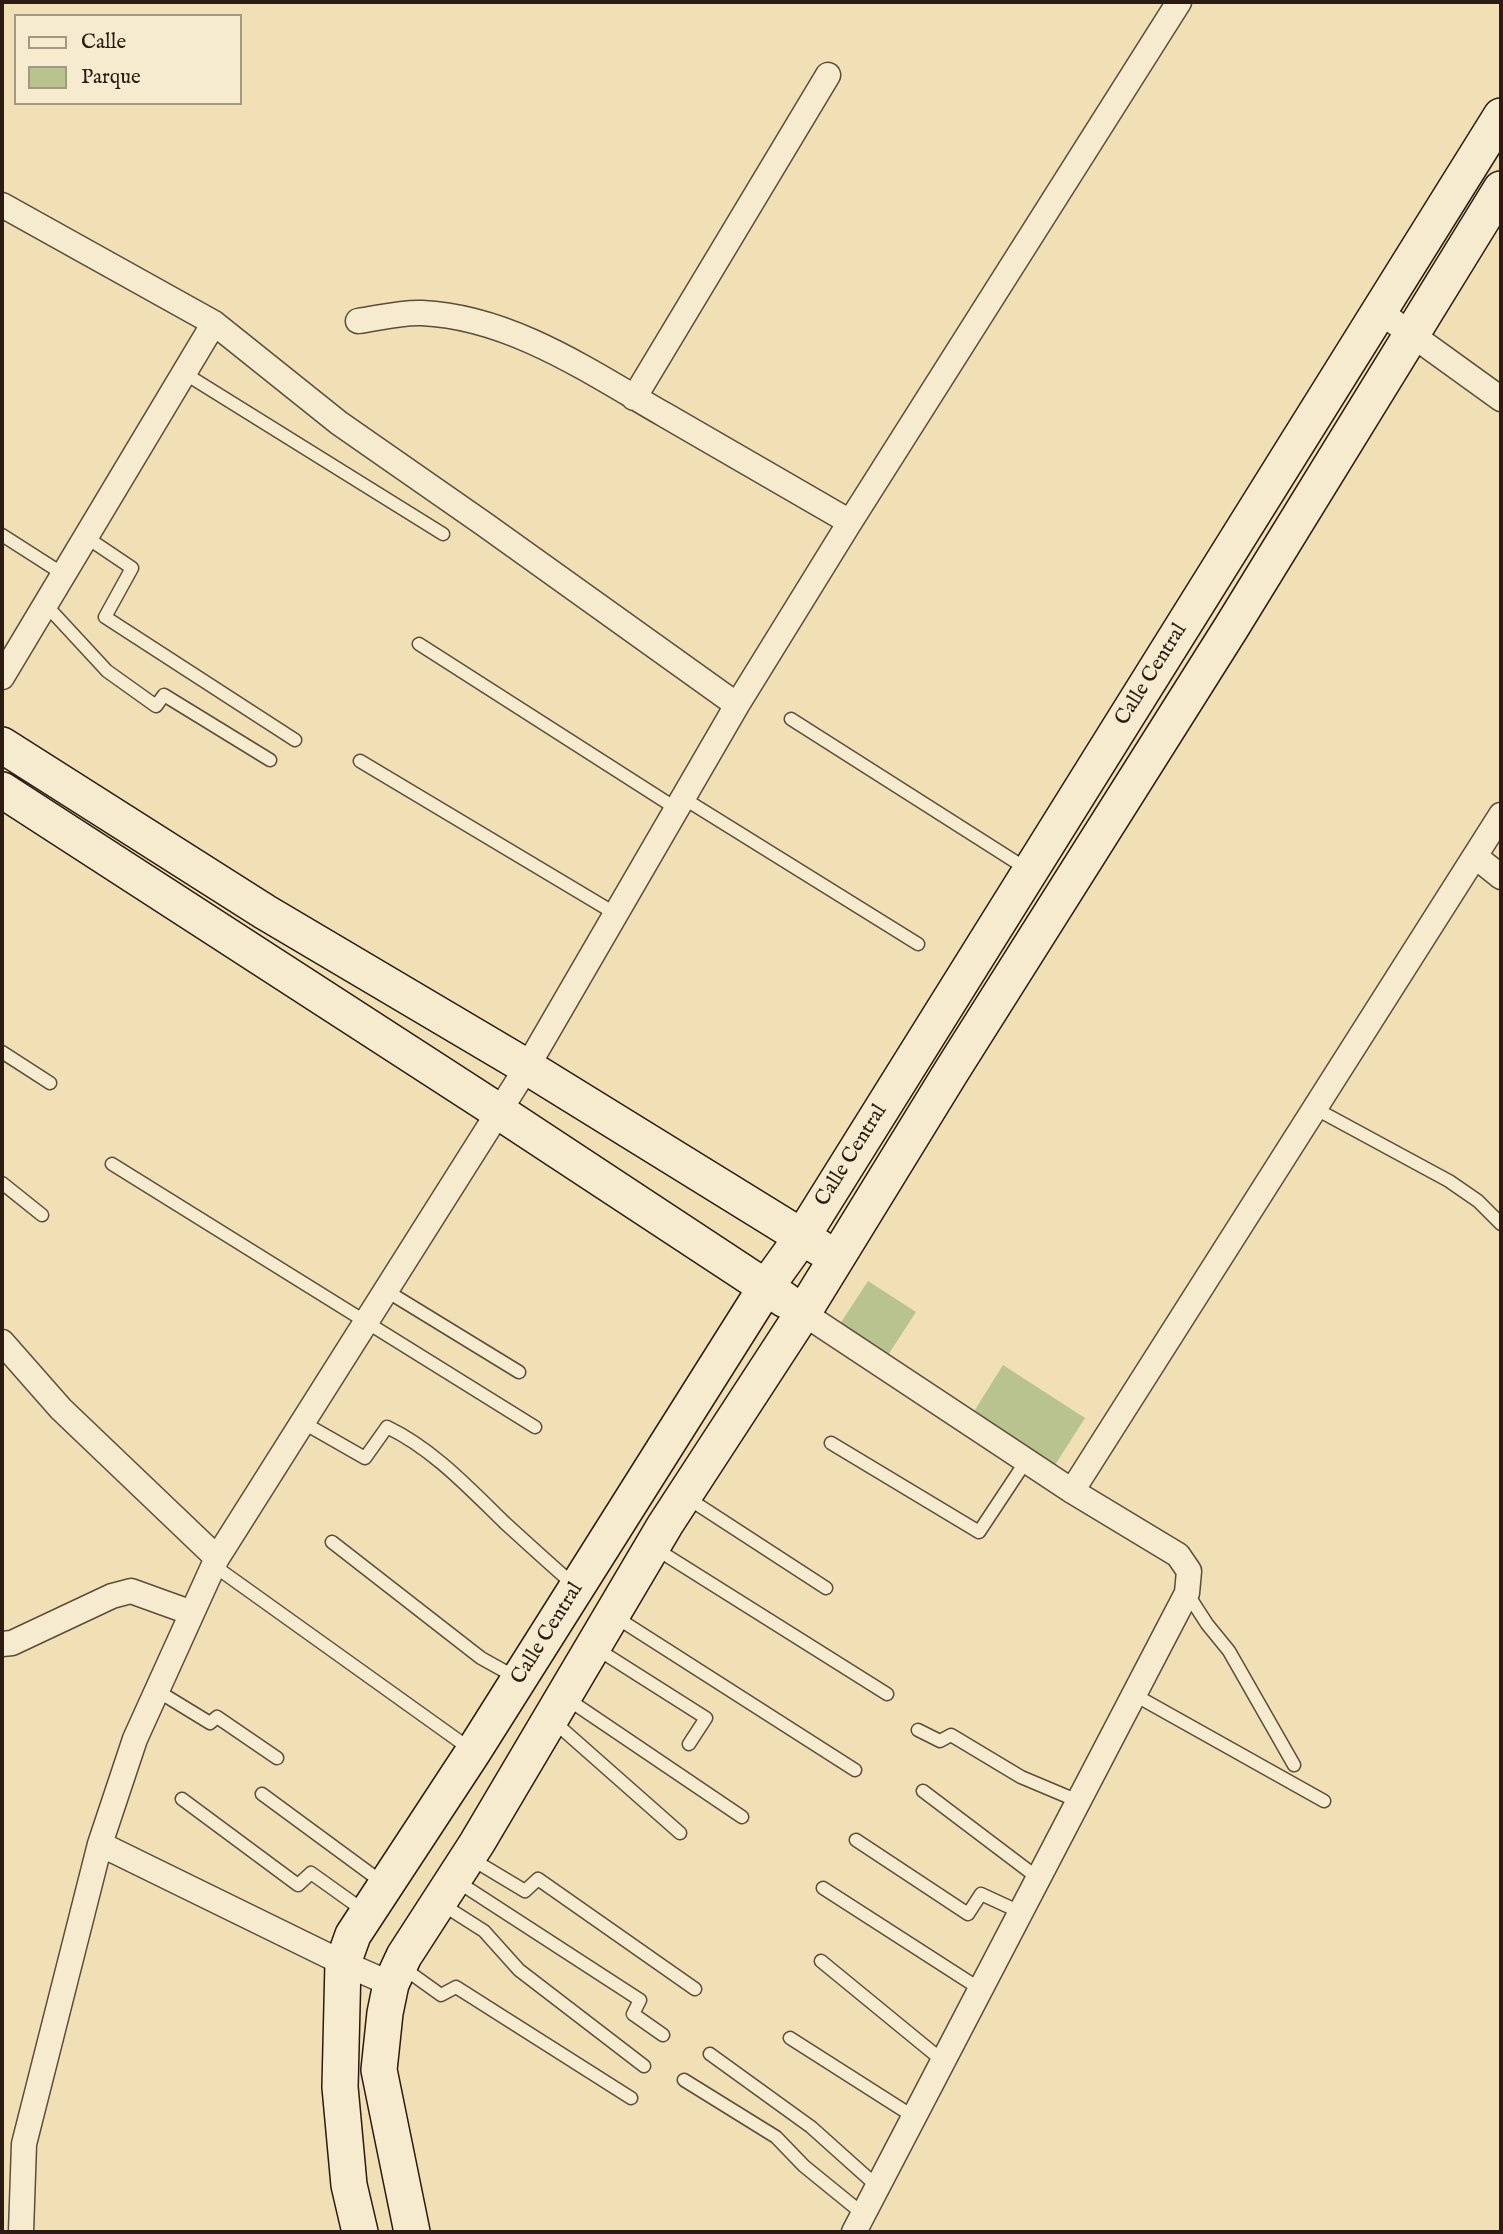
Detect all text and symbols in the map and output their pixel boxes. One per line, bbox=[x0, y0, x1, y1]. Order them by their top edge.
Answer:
legend bbox=[14, 14, 242, 105]
text: Calle bbox=[81, 29, 126, 56]
text: Parque bbox=[81, 64, 141, 91]
street label: Calle Central bbox=[1111, 619, 1193, 731]
street label: Calle Central bbox=[811, 1100, 893, 1212]
street label: Calle Central bbox=[507, 1578, 589, 1690]

